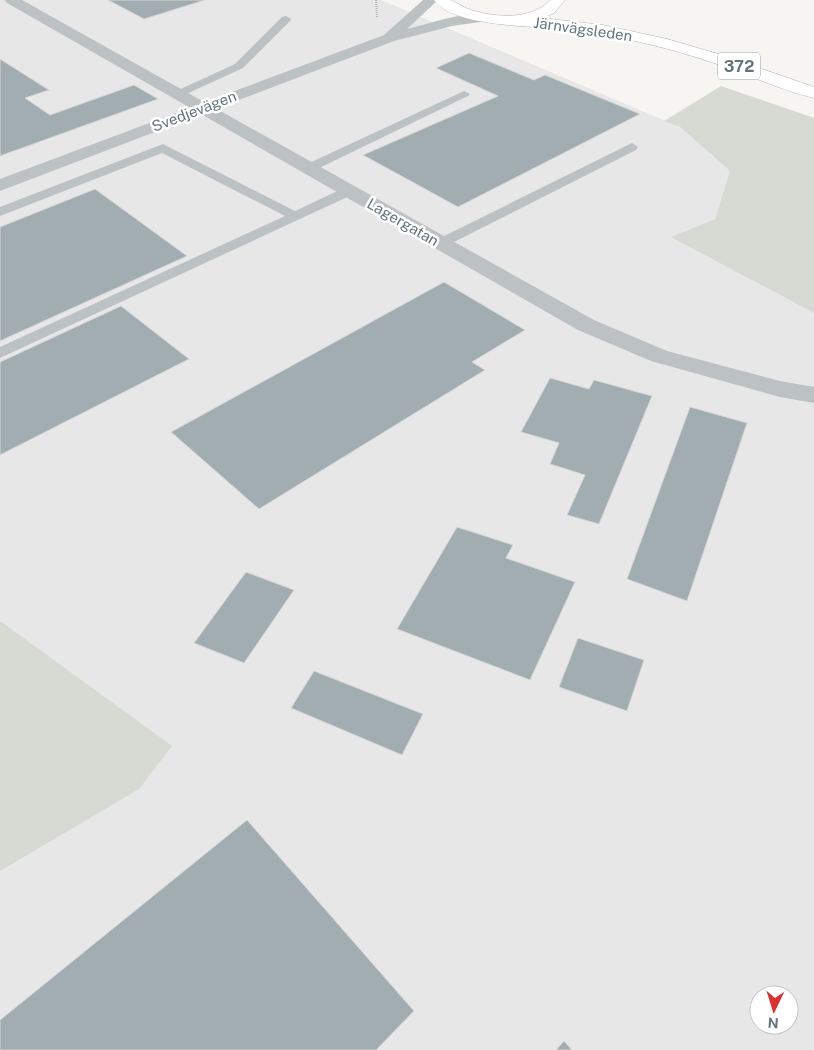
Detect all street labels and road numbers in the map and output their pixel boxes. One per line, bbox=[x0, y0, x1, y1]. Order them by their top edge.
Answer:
street label: Järnvägsleden bbox=[533, 14, 633, 44]
road number: 372 bbox=[718, 52, 760, 80]
street label: Svedjevägen bbox=[149, 87, 239, 135]
street label: Lagergatan bbox=[364, 195, 442, 249]

